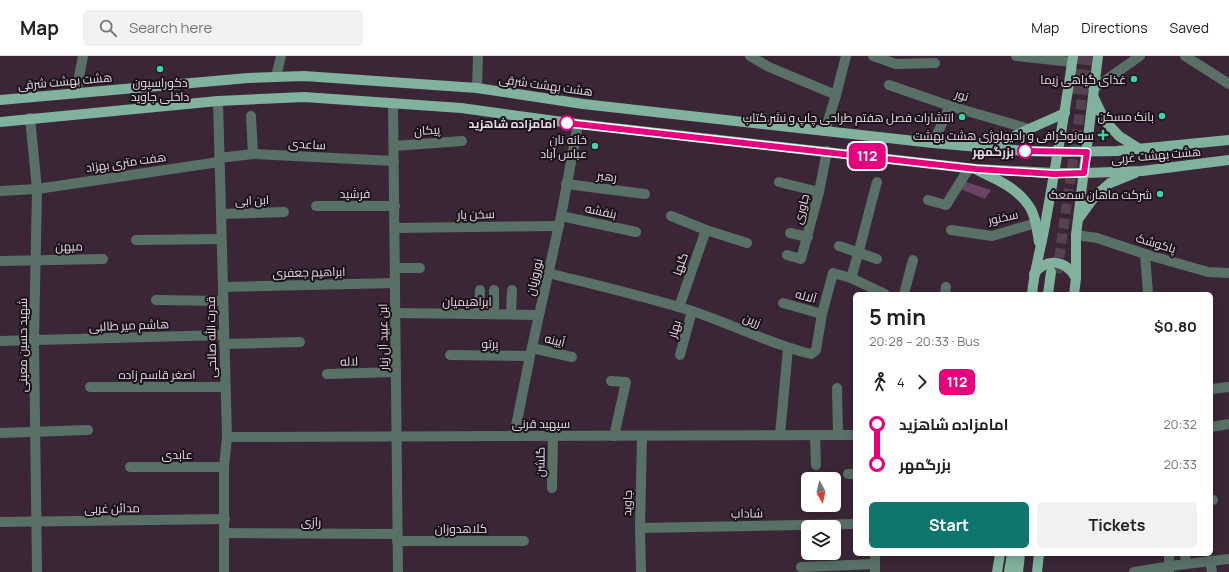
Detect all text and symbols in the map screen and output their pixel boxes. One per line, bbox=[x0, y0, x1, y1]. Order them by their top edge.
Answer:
search box bbox=[83, 10, 363, 46]
text: Map bbox=[20, 15, 59, 41]
icon: search bbox=[97, 17, 119, 39]
text: Search here bbox=[129, 17, 212, 38]
text: Map bbox=[1031, 18, 1059, 37]
text: Directions bbox=[1081, 18, 1148, 37]
text: Saved bbox=[1170, 18, 1209, 37]
marker: دکوراسیون داخلی جاوید bbox=[155, 64, 165, 74]
street label: هشت بهشت شرقی bbox=[17, 68, 113, 94]
street label: هشت بهشت شرقی bbox=[498, 70, 594, 100]
place label: غذای گیاهی زیما bbox=[1040, 71, 1126, 88]
place label: دکوراسیون داخلی جاوید bbox=[131, 74, 190, 105]
marker: غذای گیاهی زیما bbox=[1129, 74, 1139, 84]
street label: نور bbox=[952, 85, 971, 105]
place label: بانک مسکن bbox=[1098, 108, 1154, 125]
place label: انتشارات فصل هفتم طراحی چاپ و نشر کتاب bbox=[743, 109, 954, 127]
marker: بانک مسکن bbox=[1157, 111, 1167, 121]
marker: انتشارات فصل هفتم طراحی چاپ و نشر کتاب bbox=[957, 112, 967, 122]
place label: امامزاده شاهزید bbox=[468, 115, 556, 132]
marker: امامزاده شاهزید bbox=[559, 115, 575, 131]
street label: پیکان bbox=[413, 121, 441, 140]
place label: سونوگرافی و رادیولوژی هشت بهشت bbox=[913, 127, 1094, 144]
marker: سونوگرافی و رادیولوژی هشت بهشت bbox=[1097, 129, 1109, 141]
place label: خانه نان عباس آباد bbox=[540, 131, 587, 162]
street label: ساعدی bbox=[288, 135, 326, 153]
marker: خانه نان عباس آباد bbox=[590, 141, 600, 151]
line badge: 112 bbox=[844, 143, 890, 169]
place label: بزرگمهر bbox=[971, 143, 1014, 160]
marker: بزرگمهر bbox=[1017, 143, 1033, 159]
street label: هشت بهشت غربی bbox=[1110, 143, 1202, 167]
text: 112 bbox=[857, 146, 877, 165]
street label: هفت متری بهزاد bbox=[85, 148, 167, 176]
street label: رهبر bbox=[595, 166, 618, 186]
street label: فرشید bbox=[340, 185, 370, 202]
place label: شرکت ماهان سمعک bbox=[1049, 186, 1152, 203]
marker: شرکت ماهان سمعک bbox=[1155, 189, 1165, 199]
street label: ابن ابی bbox=[235, 191, 269, 209]
street label: جاوری bbox=[789, 192, 813, 226]
street label: بنفشه bbox=[584, 199, 618, 223]
street label: سخن یار bbox=[456, 205, 495, 223]
street label: سخنور bbox=[985, 205, 1020, 229]
street label: پاکوشک bbox=[1134, 229, 1179, 258]
street label: میهن bbox=[55, 237, 83, 255]
street label: گلها bbox=[668, 250, 692, 278]
street label: نوروزیان bbox=[521, 257, 547, 297]
street label: ابراهیم جعفری bbox=[272, 263, 346, 281]
street label: آلاله bbox=[794, 285, 819, 307]
street label: ابراهیمیان bbox=[442, 293, 492, 310]
street label: قدرت الله صالحی bbox=[202, 296, 220, 378]
street label: شهید حسین معینی bbox=[14, 298, 31, 392]
text: 5 min bbox=[869, 302, 926, 332]
street label: ابن عبید آل زیار bbox=[374, 303, 392, 372]
street label: زرین bbox=[741, 309, 763, 331]
street label: هاشم میر طالبی bbox=[89, 315, 169, 335]
text: $0.80 bbox=[1154, 316, 1197, 337]
street label: بهار bbox=[663, 318, 685, 341]
street label: آیینه bbox=[543, 329, 568, 351]
text: 20:28 – 20:33 · Bus bbox=[869, 332, 980, 350]
street label: پرتو bbox=[482, 335, 499, 353]
street label: لاله bbox=[340, 352, 358, 370]
street label: اصغر قاسم زاده bbox=[119, 366, 195, 383]
icon: walk bbox=[869, 371, 891, 393]
icon: forward bbox=[911, 371, 933, 393]
text: 112 bbox=[947, 372, 967, 391]
text: 4 bbox=[897, 373, 905, 391]
text: امامزاده شاهزید bbox=[899, 414, 1008, 435]
street label: سپهبد قرنی bbox=[512, 415, 570, 432]
text: 20:32 bbox=[1163, 415, 1197, 433]
street label: عابدی bbox=[161, 446, 193, 463]
street label: گلشن bbox=[531, 447, 549, 477]
text: بزرگمهر bbox=[899, 454, 951, 475]
text: 20:33 bbox=[1163, 455, 1197, 473]
north arrow bbox=[801, 472, 841, 512]
map controls bbox=[801, 472, 841, 560]
street label: جاوید bbox=[618, 490, 636, 516]
street label: مدائن غربی bbox=[84, 499, 140, 517]
button: Start bbox=[869, 502, 1029, 548]
button: Tickets bbox=[1037, 502, 1197, 548]
street label: شاداب bbox=[731, 504, 763, 522]
street label: رازی bbox=[301, 513, 321, 530]
street label: کلاهدوزان bbox=[435, 520, 487, 537]
button: layers bbox=[801, 520, 841, 560]

